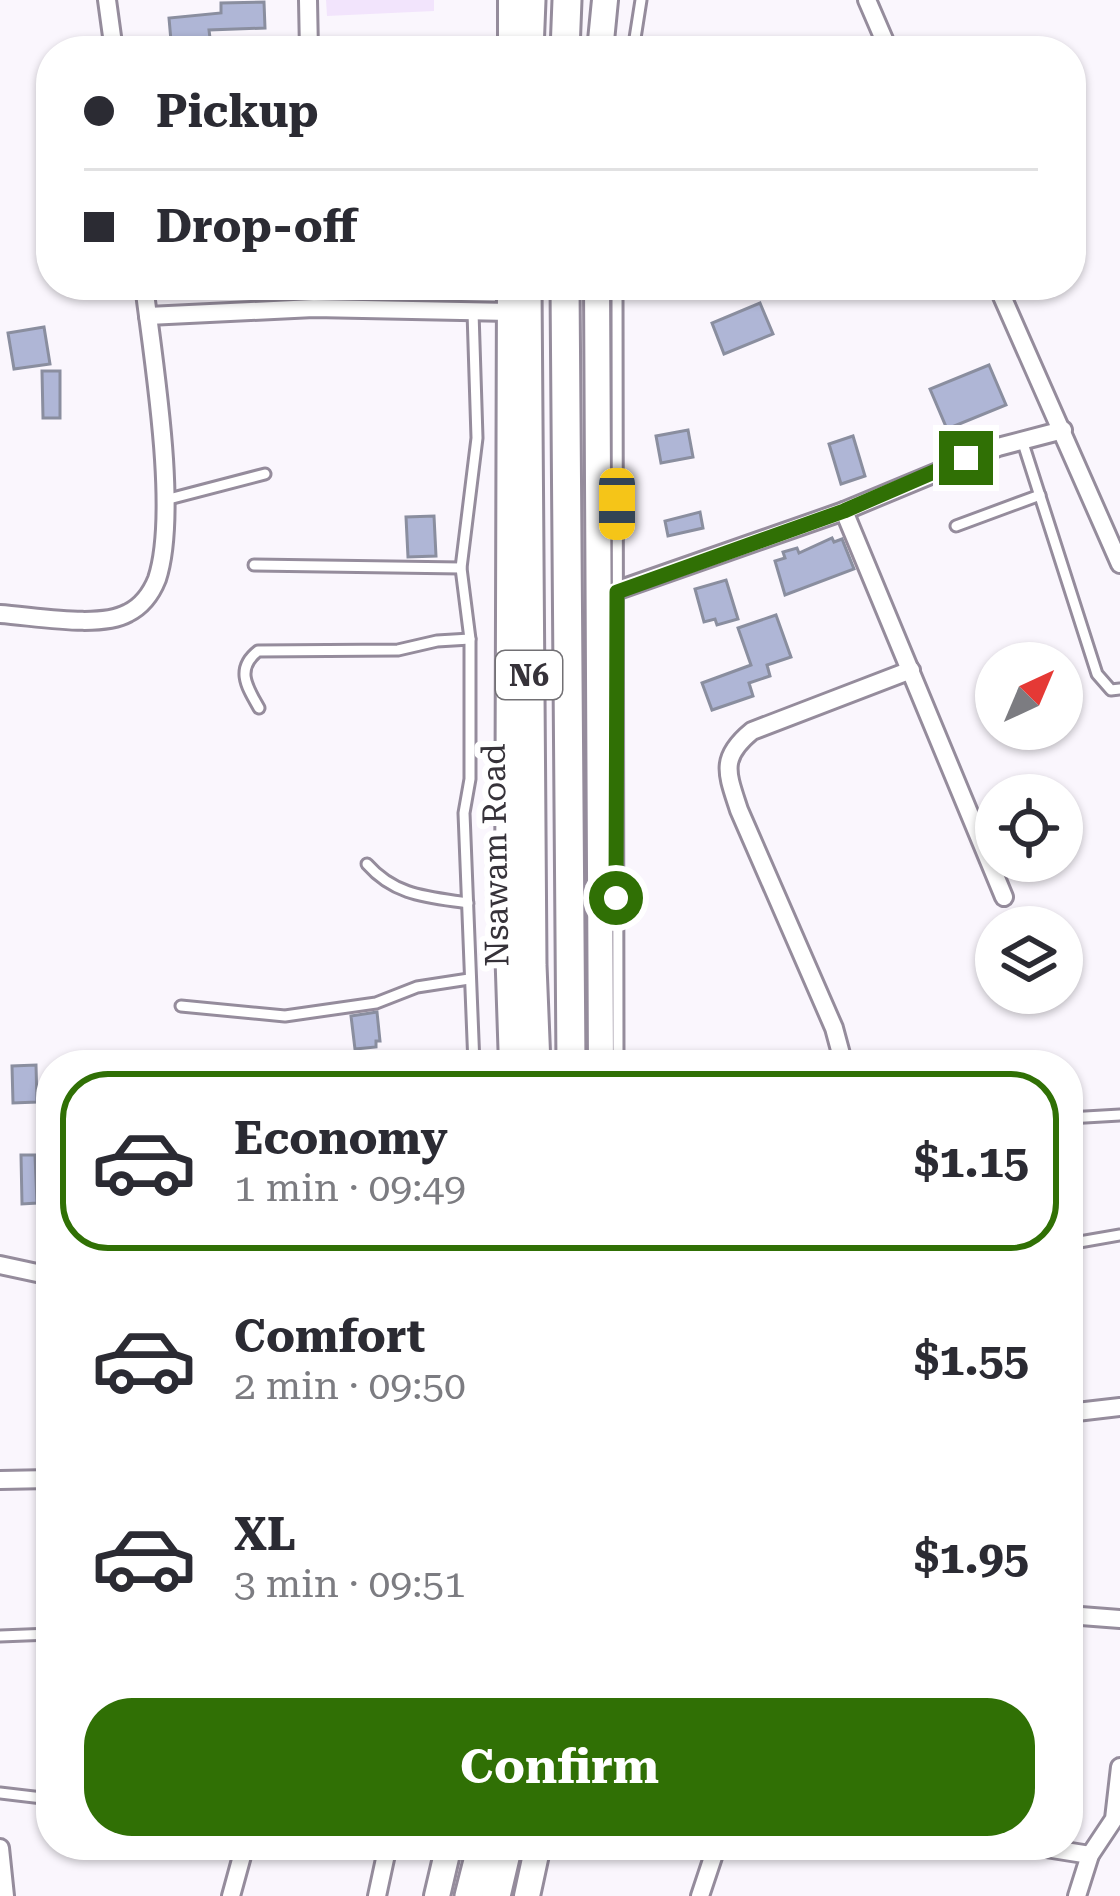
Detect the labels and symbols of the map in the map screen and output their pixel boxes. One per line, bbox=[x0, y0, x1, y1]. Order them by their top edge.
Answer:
route end bbox=[939, 431, 993, 485]
car bbox=[599, 468, 635, 540]
north arrow bbox=[975, 642, 1083, 750]
road number: N6 bbox=[496, 651, 562, 699]
street label: Nsawam Road bbox=[474, 743, 516, 967]
route start bbox=[589, 871, 643, 925]

